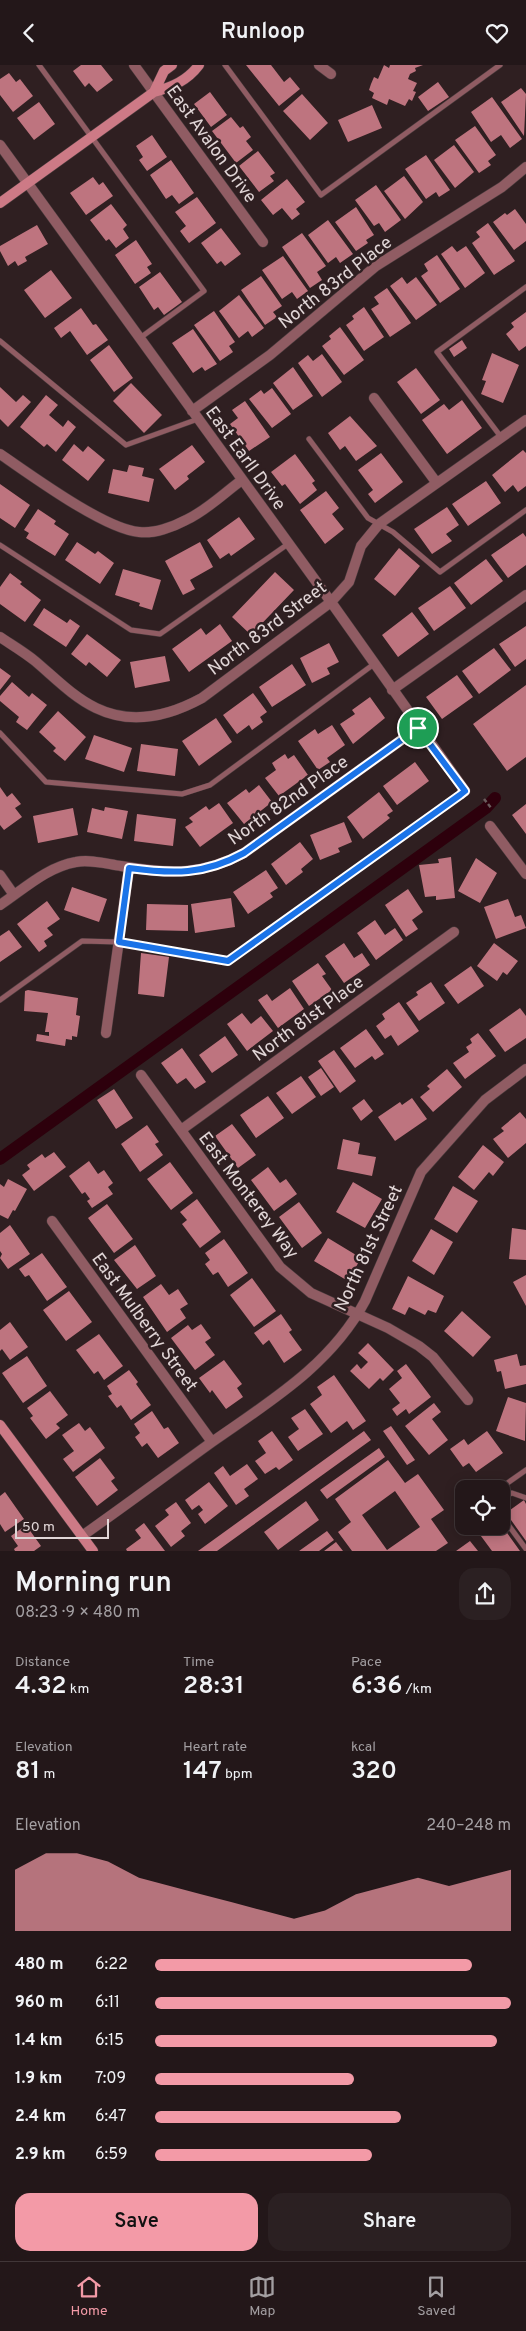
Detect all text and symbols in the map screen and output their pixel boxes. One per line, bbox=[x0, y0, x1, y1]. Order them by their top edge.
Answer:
icon: back bbox=[15, 19, 43, 47]
text: Runloop bbox=[221, 19, 305, 46]
icon: heart bbox=[483, 19, 511, 47]
street label: East Avalon Drive bbox=[160, 81, 261, 208]
street label: North 83rd Place bbox=[274, 232, 397, 335]
street label: East Earll Drive bbox=[199, 402, 290, 515]
street label: North 83rd Street bbox=[204, 577, 332, 681]
pin bbox=[397, 707, 439, 749]
icon: arrive bbox=[404, 714, 432, 742]
street label: North 82nd Place bbox=[224, 751, 354, 851]
street label: North 81st Place bbox=[249, 971, 369, 1067]
street label: East Monterey Way bbox=[193, 1128, 303, 1264]
street label: North 81st Street bbox=[330, 1182, 409, 1316]
street label: East Mulberry Street bbox=[86, 1249, 202, 1397]
map controls bbox=[455, 1480, 510, 1535]
button: locate bbox=[455, 1480, 510, 1535]
scale bar bbox=[15, 1516, 109, 1539]
text: 50 m bbox=[22, 1519, 55, 1536]
text: Morning run bbox=[15, 1566, 172, 1602]
button: share bbox=[459, 1568, 511, 1620]
text: 08:23 · 9 × 480 m bbox=[15, 1603, 140, 1623]
text: Distance bbox=[15, 1654, 70, 1671]
text: Time bbox=[183, 1654, 214, 1671]
text: Pace bbox=[351, 1654, 382, 1671]
text: 4.32 bbox=[15, 1671, 67, 1703]
text: 28:31 bbox=[183, 1671, 245, 1703]
text: 6:36 bbox=[351, 1671, 402, 1703]
text: km bbox=[67, 1681, 89, 1698]
text: /km bbox=[402, 1681, 432, 1698]
text: Elevation bbox=[15, 1739, 73, 1756]
text: Heart rate bbox=[183, 1739, 247, 1756]
text: kcal bbox=[351, 1739, 376, 1756]
text: 81 bbox=[15, 1756, 40, 1788]
text: 147 bbox=[183, 1756, 222, 1788]
text: 320 bbox=[351, 1756, 397, 1788]
text: m bbox=[40, 1766, 55, 1783]
text: bpm bbox=[222, 1766, 253, 1783]
text: Elevation bbox=[15, 1816, 81, 1836]
text: 240–248 m bbox=[426, 1816, 511, 1836]
text: 480 m bbox=[15, 1955, 64, 1975]
text: 6:22 bbox=[95, 1955, 128, 1975]
text: 960 m bbox=[15, 1993, 63, 2013]
text: 6:11 bbox=[95, 1993, 120, 2013]
text: 1.4 km bbox=[15, 2031, 63, 2051]
text: 6:15 bbox=[95, 2031, 124, 2051]
text: 1.9 km bbox=[15, 2069, 62, 2089]
text: 7:09 bbox=[95, 2069, 126, 2089]
text: 2.4 km bbox=[15, 2107, 66, 2127]
text: 6:47 bbox=[95, 2107, 126, 2127]
text: 2.9 km bbox=[15, 2145, 66, 2165]
text: 6:59 bbox=[95, 2145, 127, 2165]
button: Save bbox=[15, 2193, 258, 2251]
button: Share bbox=[268, 2193, 511, 2251]
tab: Home bbox=[70, 2273, 108, 2320]
tab: Map bbox=[248, 2273, 276, 2320]
tab: Saved bbox=[417, 2273, 456, 2320]

